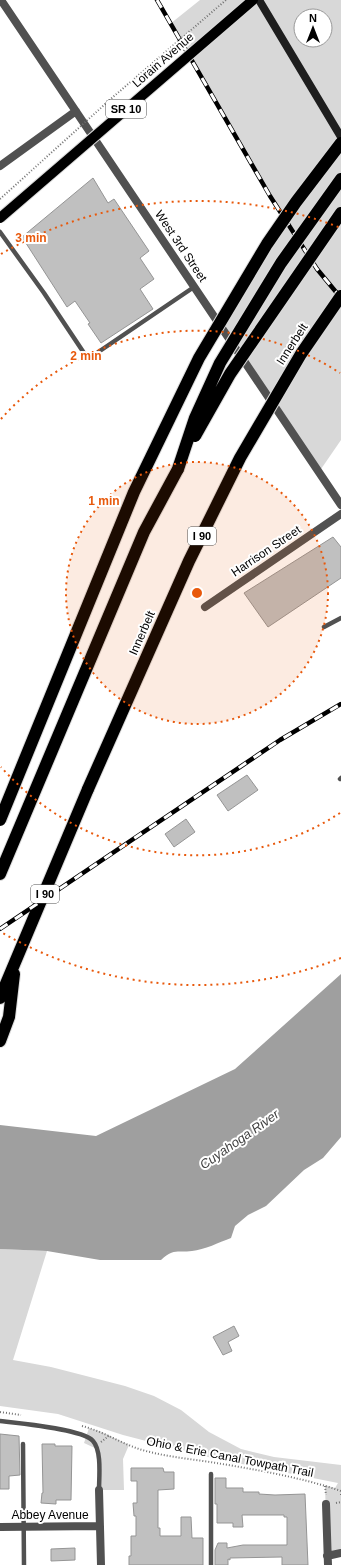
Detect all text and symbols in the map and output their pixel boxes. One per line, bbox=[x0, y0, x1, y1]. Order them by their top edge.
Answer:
north arrow bbox=[293, 8, 333, 48]
text: N bbox=[309, 12, 317, 24]
street label: Lorain Avenue bbox=[130, 29, 197, 90]
road number: SR 10 bbox=[106, 100, 146, 118]
street label: West 3rd Street bbox=[152, 208, 210, 285]
text: 3 min bbox=[15, 231, 47, 245]
street label: Innerbelt bbox=[273, 320, 311, 367]
text: 2 min bbox=[70, 349, 102, 363]
text: 1 min bbox=[88, 494, 120, 508]
street label: Harrison Street bbox=[229, 522, 304, 579]
road number: I 90 bbox=[188, 527, 216, 545]
centre of rings bbox=[190, 586, 204, 600]
street label: Innerbelt bbox=[126, 608, 158, 657]
road number: I 90 bbox=[31, 885, 59, 903]
water label: Cuyahoga River bbox=[197, 1106, 282, 1172]
street label: Ohio & Erie Canal Towpath Trail bbox=[145, 1434, 315, 1480]
street label: Abbey Avenue bbox=[11, 1508, 89, 1522]

